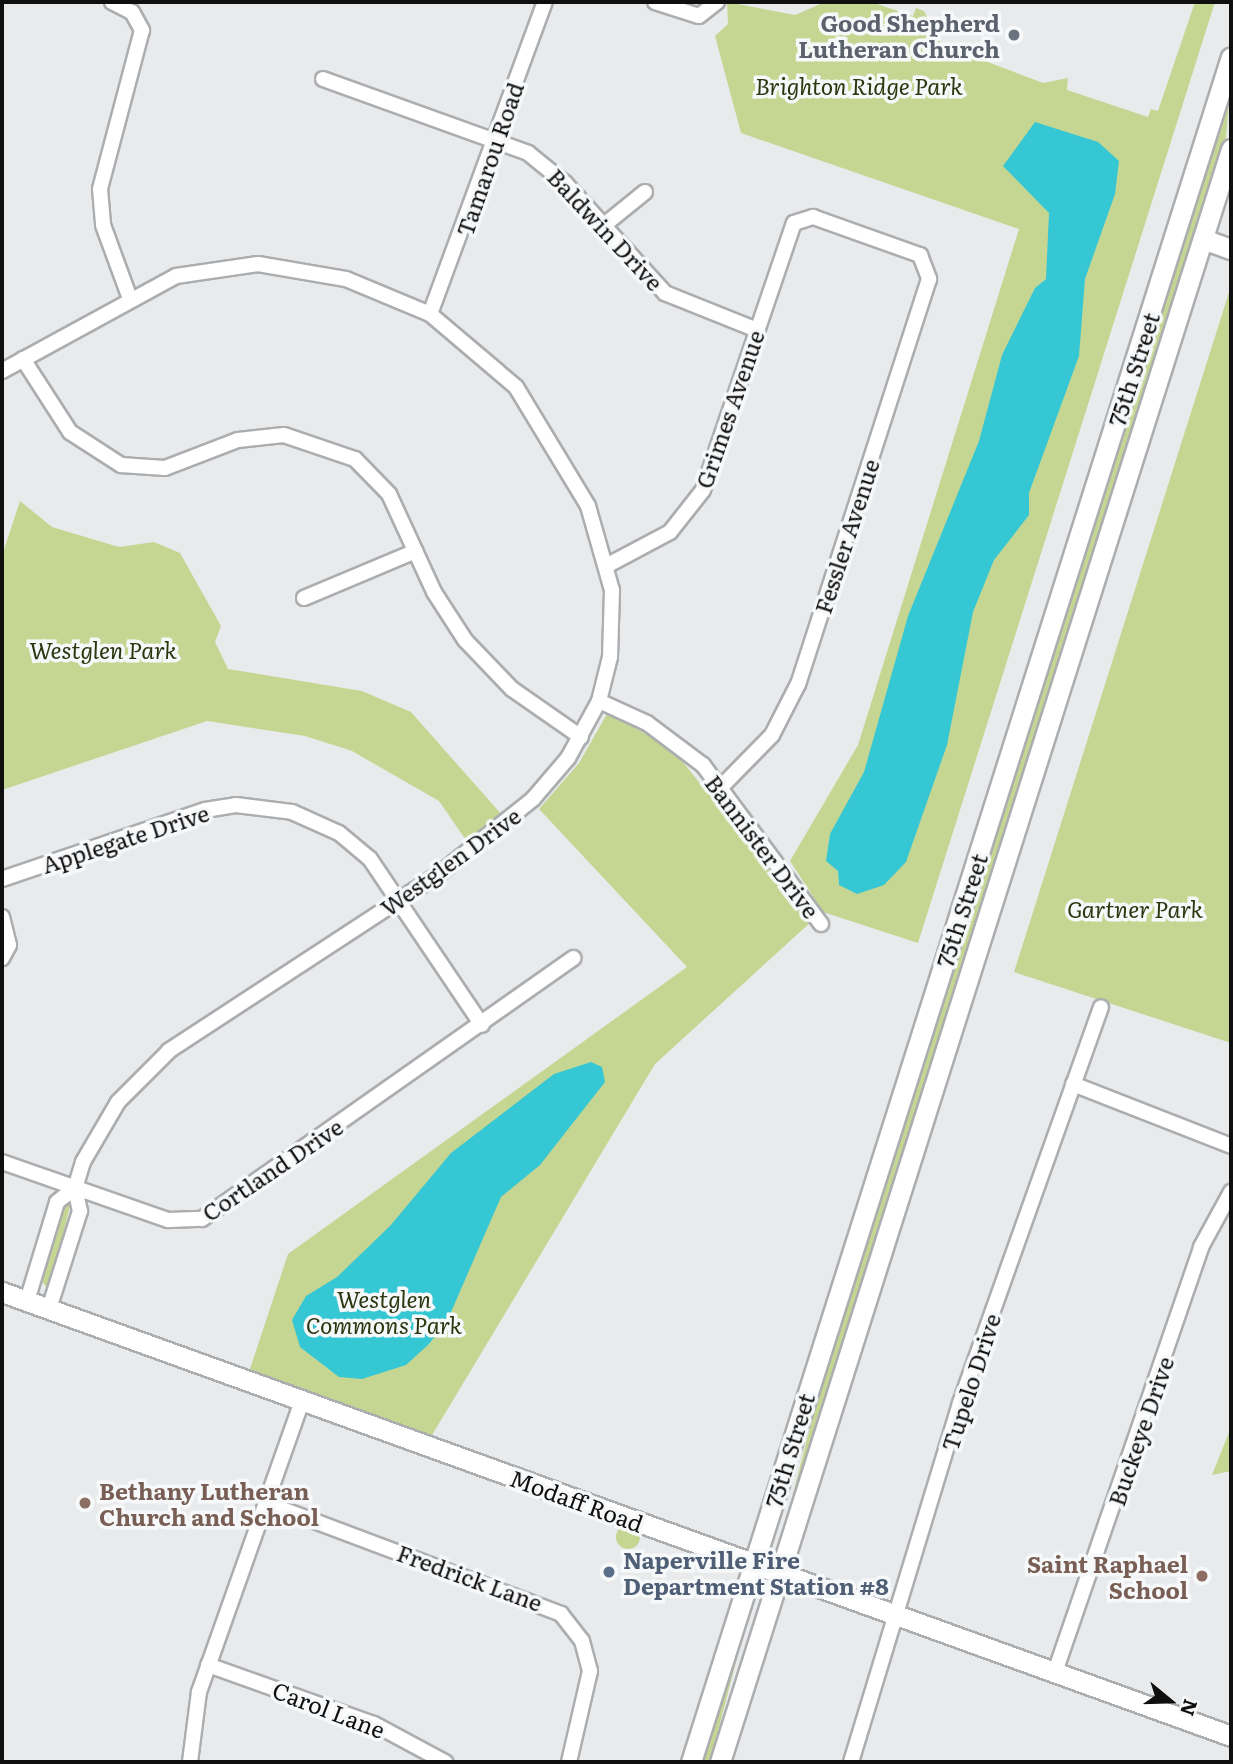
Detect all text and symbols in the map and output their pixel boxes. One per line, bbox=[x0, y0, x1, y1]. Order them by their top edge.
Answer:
place label: Good Shepherd Lutheran Church bbox=[798, 8, 1000, 62]
marker: Good Shepherd Lutheran Church bbox=[1006, 27, 1022, 43]
park label: Brighton Ridge Park bbox=[755, 71, 963, 99]
street label: Tamarou Road bbox=[450, 78, 528, 240]
street label: Baldwin Drive bbox=[543, 162, 669, 296]
street label: 75th Street bbox=[1102, 309, 1164, 429]
street label: Grimes Avenue bbox=[689, 326, 769, 492]
street label: Fessler Avenue bbox=[808, 455, 884, 617]
park label: Westglen Park bbox=[29, 635, 177, 663]
street label: Bannister Drive bbox=[700, 769, 826, 923]
street label: Applegate Drive bbox=[38, 798, 212, 878]
street label: Westglen Drive bbox=[375, 801, 525, 921]
street label: 75th Street bbox=[930, 850, 992, 970]
park label: Gartner Park bbox=[1067, 894, 1203, 922]
street label: Cortland Drive bbox=[196, 1112, 348, 1226]
park label: Westglen Commons Park bbox=[306, 1284, 462, 1338]
street label: Tupelo Drive bbox=[935, 1310, 1005, 1454]
street label: Buckeye Drive bbox=[1102, 1353, 1178, 1509]
street label: 75th Street bbox=[759, 1390, 819, 1510]
street label: Modaff Road bbox=[507, 1463, 647, 1537]
place label: Bethany Lutheran Church and School bbox=[99, 1476, 319, 1530]
marker: Bethany Lutheran Church and School bbox=[77, 1495, 93, 1511]
street label: Fredrick Lane bbox=[394, 1538, 546, 1616]
place label: Naperville Fire Department Station #8 bbox=[623, 1545, 889, 1599]
place label: Saint Raphael School bbox=[1027, 1549, 1188, 1603]
marker: Naperville Fire Department Station #8 bbox=[601, 1564, 617, 1580]
marker: Saint Raphael School bbox=[1194, 1568, 1210, 1584]
north arrow bbox=[1135, 1666, 1205, 1736]
street label: Carol Lane bbox=[269, 1675, 389, 1743]
text: N bbox=[1174, 1696, 1206, 1720]

